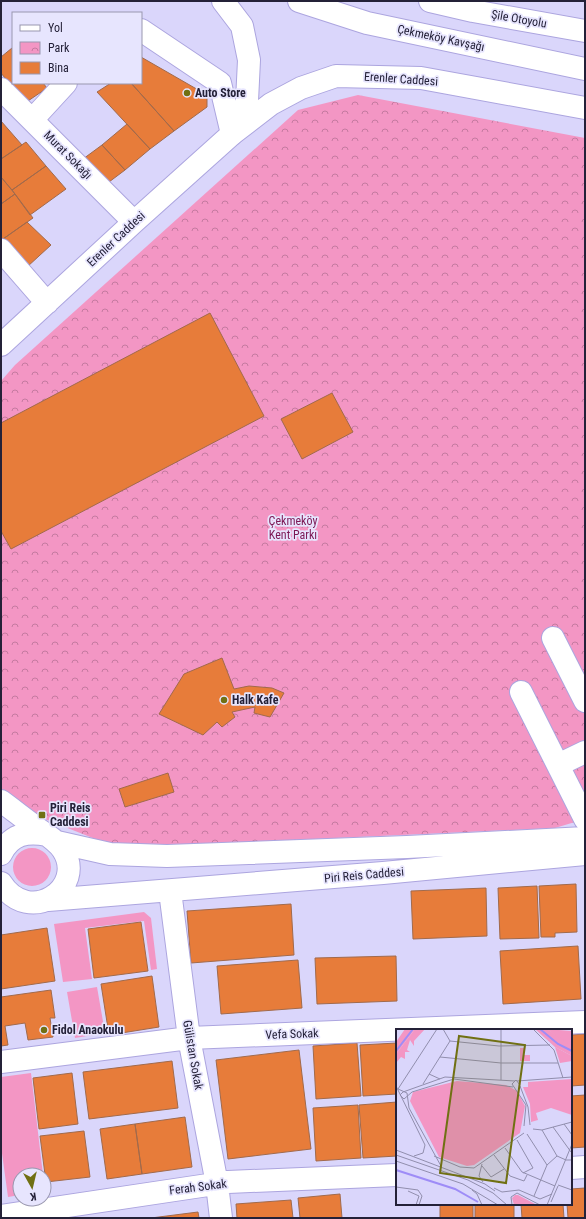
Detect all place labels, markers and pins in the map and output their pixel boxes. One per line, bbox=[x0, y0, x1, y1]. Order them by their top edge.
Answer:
place label: Auto Store bbox=[195, 86, 246, 100]
marker: Auto Store bbox=[182, 88, 192, 98]
place label: Halk Kafe bbox=[232, 693, 279, 707]
marker: Halk Kafe bbox=[219, 695, 229, 705]
place label: Piri Reis Caddesi bbox=[50, 801, 91, 829]
marker: Piri Reis Caddesi bbox=[37, 810, 47, 820]
place label: Fidol Anaokulu bbox=[52, 1023, 124, 1037]
marker: Fidol Anaokulu bbox=[39, 1025, 49, 1035]

